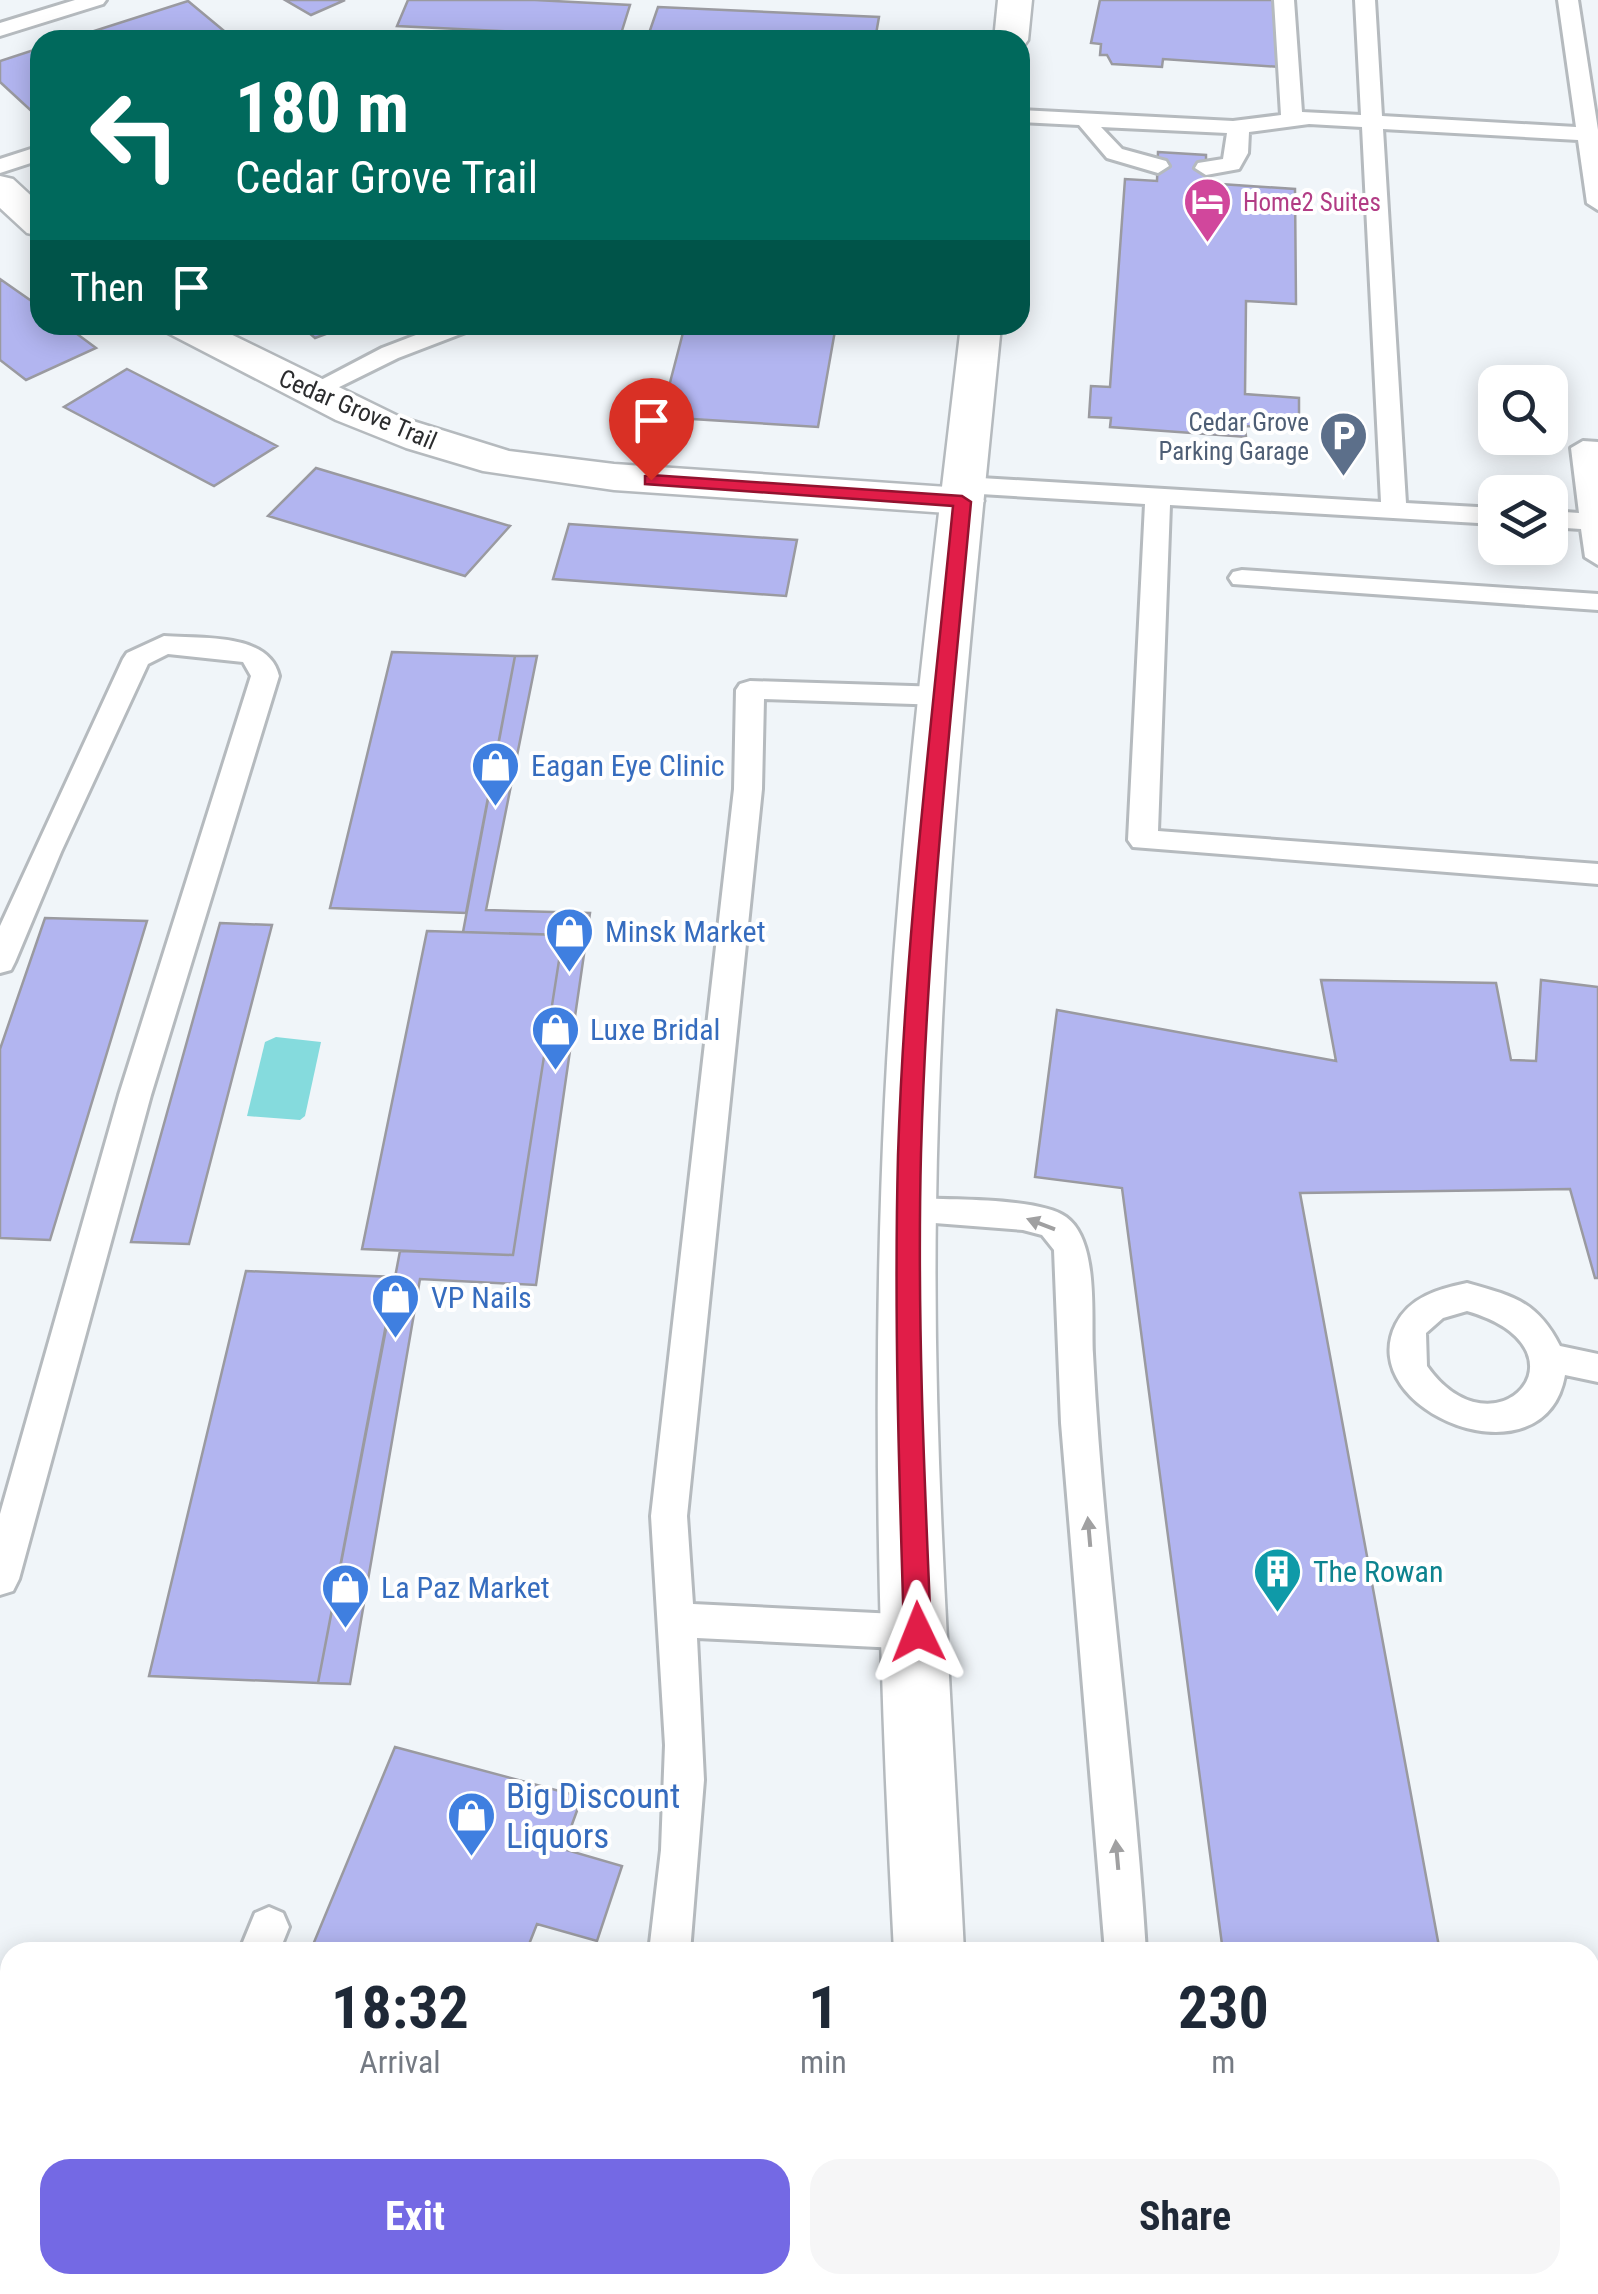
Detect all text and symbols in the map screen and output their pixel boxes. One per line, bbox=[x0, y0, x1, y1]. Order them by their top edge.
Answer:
text: 180 m bbox=[235, 67, 409, 149]
icon: left bbox=[70, 70, 200, 200]
text: Cedar Grove Trail bbox=[235, 151, 538, 204]
hotel icon: Home2 Suites bbox=[1182, 176, 1234, 244]
place label: Home2 Suites bbox=[1243, 188, 1381, 217]
icon: arrive bbox=[164, 260, 219, 315]
text: Then bbox=[70, 266, 144, 310]
street label: Cedar Grove Trail bbox=[275, 363, 441, 456]
map controls bbox=[1478, 365, 1568, 565]
button: search bbox=[1478, 365, 1568, 455]
pin bbox=[609, 378, 694, 481]
icon: arrive bbox=[624, 393, 679, 448]
place label: Cedar Grove Parking Garage bbox=[1159, 408, 1309, 466]
parking icon: Cedar Grove Parking Garage bbox=[1318, 410, 1370, 478]
button: layers bbox=[1478, 475, 1568, 565]
shop icon: Eagan Eye Clinic bbox=[470, 740, 522, 808]
place label: Eagan Eye Clinic bbox=[531, 748, 725, 783]
shop icon: Minsk Market bbox=[544, 906, 596, 974]
place label: Minsk Market bbox=[605, 914, 766, 949]
shop icon: Luxe Bridal bbox=[529, 1004, 581, 1072]
place label: Luxe Bridal bbox=[590, 1012, 721, 1047]
one-way arrow bbox=[1026, 1216, 1056, 1231]
shop icon: VP Nails bbox=[370, 1272, 422, 1340]
place label: VP Nails bbox=[431, 1280, 532, 1315]
one-way arrow bbox=[1080, 1515, 1096, 1547]
building icon: The Rowan bbox=[1252, 1546, 1304, 1614]
place label: The Rowan bbox=[1313, 1554, 1443, 1589]
shop icon: La Paz Market bbox=[320, 1562, 372, 1630]
place label: La Paz Market bbox=[381, 1570, 550, 1605]
position arrow bbox=[866, 1580, 970, 1684]
place label: Big Discount Liquors bbox=[506, 1776, 680, 1857]
shop icon: Big Discount Liquors bbox=[445, 1790, 497, 1858]
one-way arrow bbox=[1109, 1839, 1125, 1871]
text: 18:32 bbox=[331, 1972, 469, 2043]
text: 1 bbox=[808, 1972, 839, 2043]
text: 230 bbox=[1178, 1972, 1269, 2043]
text: Arrival bbox=[359, 2043, 441, 2081]
text: min bbox=[800, 2043, 847, 2081]
text: m bbox=[1211, 2043, 1235, 2081]
button: Exit bbox=[40, 2159, 790, 2274]
button: Share bbox=[810, 2159, 1560, 2274]

